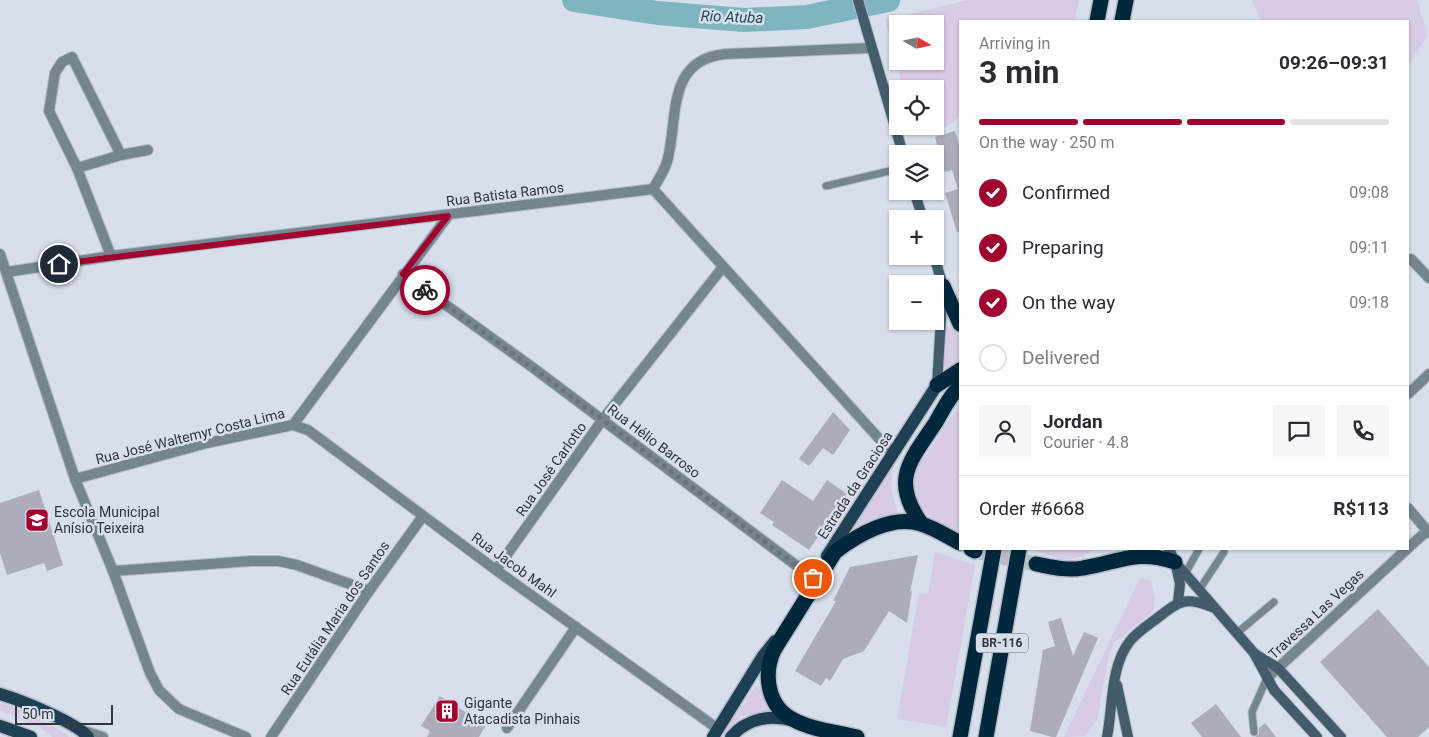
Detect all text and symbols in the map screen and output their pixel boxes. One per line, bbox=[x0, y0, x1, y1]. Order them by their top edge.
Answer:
water label: Rio Atuba bbox=[700, 7, 764, 27]
north arrow bbox=[889, 15, 944, 70]
map controls bbox=[889, 15, 944, 330]
text: Arriving in bbox=[979, 34, 1050, 53]
text: 09:26–09:31 bbox=[1279, 51, 1389, 74]
text: 3 min bbox=[979, 53, 1059, 91]
button: locate bbox=[889, 80, 944, 135]
text: On the way · 250 m bbox=[979, 133, 1115, 152]
button: layers bbox=[889, 145, 944, 200]
street label: Rua Batista Ramos bbox=[445, 179, 565, 209]
icon: check bbox=[979, 179, 1007, 207]
text: Confirmed bbox=[1022, 181, 1110, 204]
text: 09:08 bbox=[1349, 183, 1389, 202]
button: + bbox=[889, 210, 944, 265]
icon: check bbox=[979, 234, 1007, 262]
text: Preparing bbox=[1022, 236, 1104, 259]
text: 09:11 bbox=[1349, 238, 1389, 257]
pin bbox=[38, 243, 80, 285]
icon: home bbox=[45, 250, 73, 278]
courier bbox=[400, 265, 450, 315]
button: − bbox=[889, 275, 944, 330]
icon: bike bbox=[411, 276, 439, 304]
icon: check bbox=[979, 289, 1007, 317]
text: On the way bbox=[1022, 291, 1115, 314]
text: 09:18 bbox=[1349, 293, 1389, 312]
text: Delivered bbox=[1022, 346, 1100, 369]
street label: Rua Hélio Barroso bbox=[604, 401, 704, 481]
street label: Rua José Waltemyr Costa Lima bbox=[94, 405, 286, 467]
button: person bbox=[979, 405, 1031, 457]
button: chat bbox=[1273, 405, 1325, 457]
button: phone bbox=[1337, 405, 1389, 457]
text: Jordan bbox=[1043, 410, 1103, 433]
street label: Rua José Carlotto bbox=[513, 419, 589, 519]
street label: Estrada da Graciosa bbox=[814, 428, 896, 542]
text: Courier · 4.8 bbox=[1043, 433, 1129, 452]
text: Order #6668 bbox=[979, 497, 1085, 520]
text: R$113 bbox=[1333, 497, 1389, 520]
place label: Escola Municipal Anísio Teixeira bbox=[54, 504, 160, 536]
school or university icon: Escola Municipal Anísio Teixeira bbox=[24, 507, 50, 533]
street label: Rua Jacob Mahl bbox=[469, 529, 559, 601]
street label: Rua Eutália Maria dos Santos bbox=[277, 538, 393, 698]
pin bbox=[792, 557, 834, 599]
icon: bag bbox=[799, 564, 827, 592]
street label: Travessa Las Vegas bbox=[1265, 566, 1367, 662]
road number: BR-116 bbox=[976, 634, 1028, 652]
place label: Gigante Atacadista Pinhais bbox=[464, 695, 580, 727]
building icon: Gigante Atacadista Pinhais bbox=[434, 698, 460, 724]
scale bar bbox=[15, 702, 112, 725]
text: 50 m bbox=[22, 706, 54, 722]

